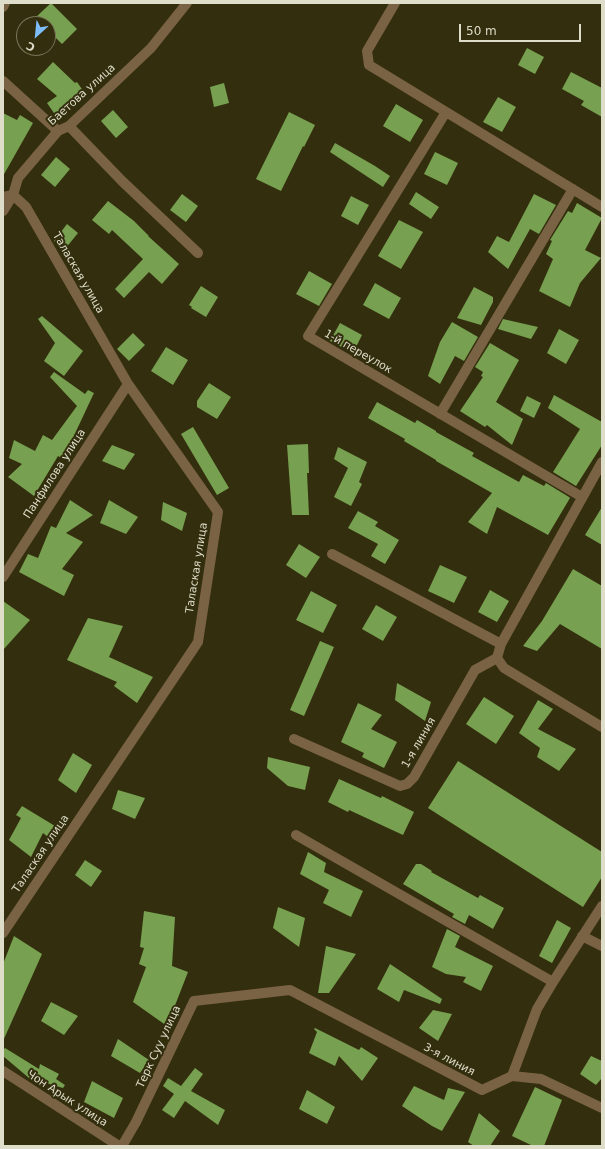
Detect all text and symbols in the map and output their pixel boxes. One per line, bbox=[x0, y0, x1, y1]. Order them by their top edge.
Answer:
north arrow bbox=[16, 16, 56, 56]
scale bar bbox=[461, 16, 583, 42]
text: 50 m bbox=[466, 24, 497, 38]
text: С bbox=[24, 39, 37, 54]
street label: Баетова улица bbox=[46, 61, 118, 129]
street label: Талаская улица bbox=[49, 230, 107, 316]
street label: 1-й переулок bbox=[322, 327, 394, 377]
street label: Панфилова улица bbox=[21, 427, 89, 521]
street label: Талаская улица bbox=[183, 522, 211, 614]
street label: 1-я линия bbox=[399, 715, 439, 771]
street label: Талаская улица bbox=[10, 812, 72, 896]
street label: Терк Суу улица bbox=[134, 1004, 184, 1090]
street label: 3-я линия bbox=[421, 1041, 477, 1079]
street label: Чон Арык улица bbox=[24, 1068, 110, 1130]

